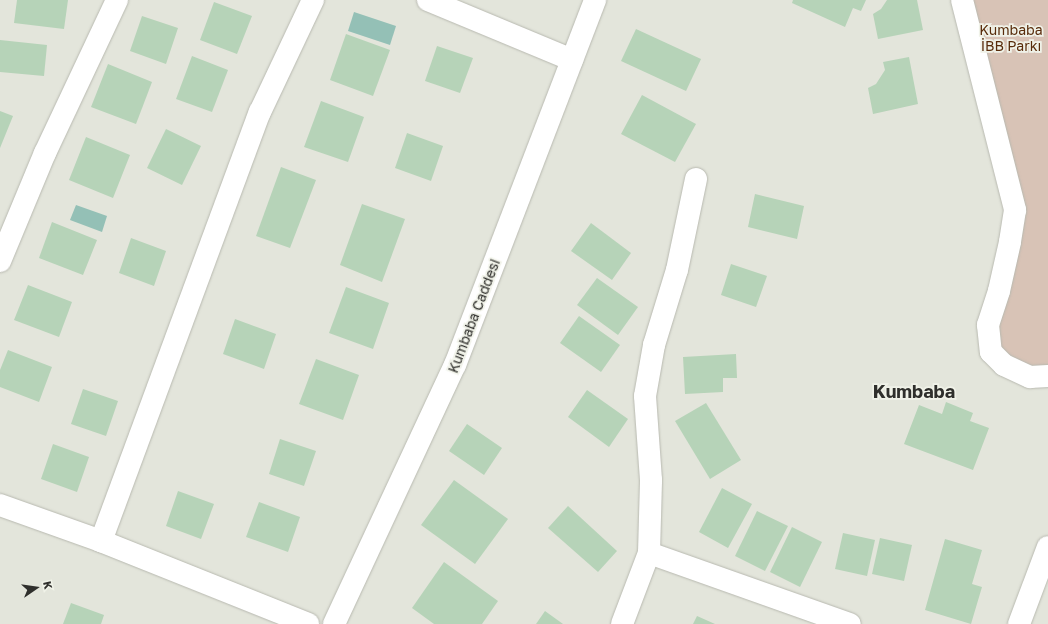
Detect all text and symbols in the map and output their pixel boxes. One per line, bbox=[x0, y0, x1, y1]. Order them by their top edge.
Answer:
park label: Kumbaba İBB Parkı bbox=[979, 22, 1043, 54]
street label: Kumbaba Caddesi bbox=[445, 257, 503, 375]
district label: Kumbaba bbox=[873, 380, 955, 402]
north arrow bbox=[16, 568, 56, 608]
text: K bbox=[41, 580, 55, 591]

